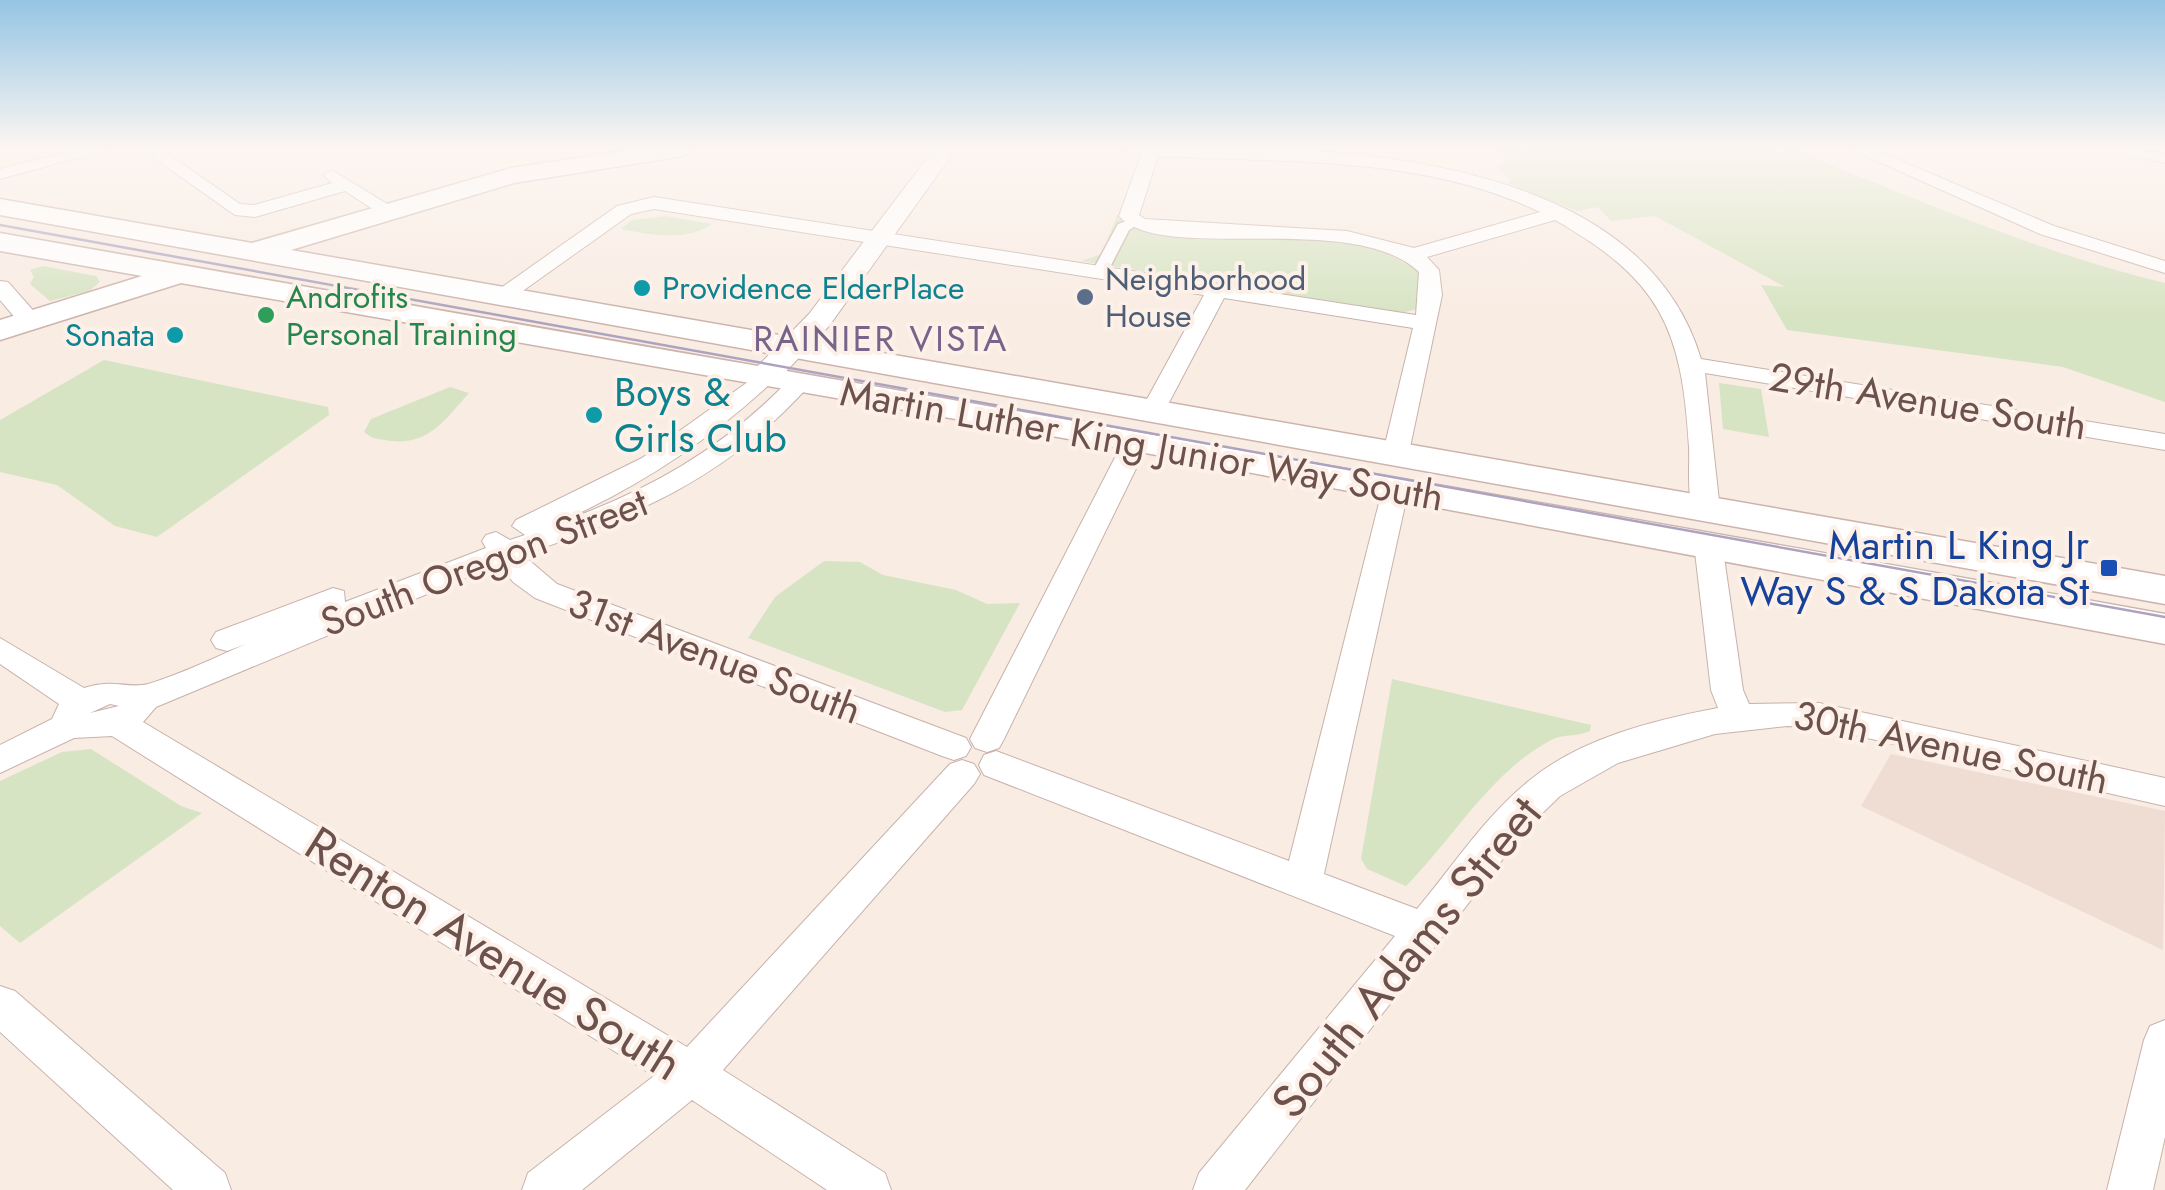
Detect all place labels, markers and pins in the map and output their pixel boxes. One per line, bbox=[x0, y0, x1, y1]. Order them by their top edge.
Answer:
place label: Neighborhood House bbox=[1105, 256, 1306, 339]
place label: Providence ElderPlace bbox=[662, 265, 964, 311]
place label: Androfits Personal Training bbox=[286, 274, 517, 357]
marker: Providence ElderPlace bbox=[631, 277, 653, 299]
marker: Neighborhood House bbox=[1074, 286, 1096, 308]
marker: Androfits Personal Training bbox=[255, 304, 277, 326]
place label: Sonata bbox=[65, 312, 155, 358]
marker: Sonata bbox=[164, 324, 186, 346]
place label: Boys & Girls Club bbox=[614, 363, 787, 467]
marker: Boys & Girls Club bbox=[583, 404, 605, 426]
place label: Martin L King Jr Way S & S Dakota St bbox=[1740, 516, 2089, 620]
marker: Martin L King Jr Way S & S Dakota St bbox=[2098, 557, 2120, 579]

